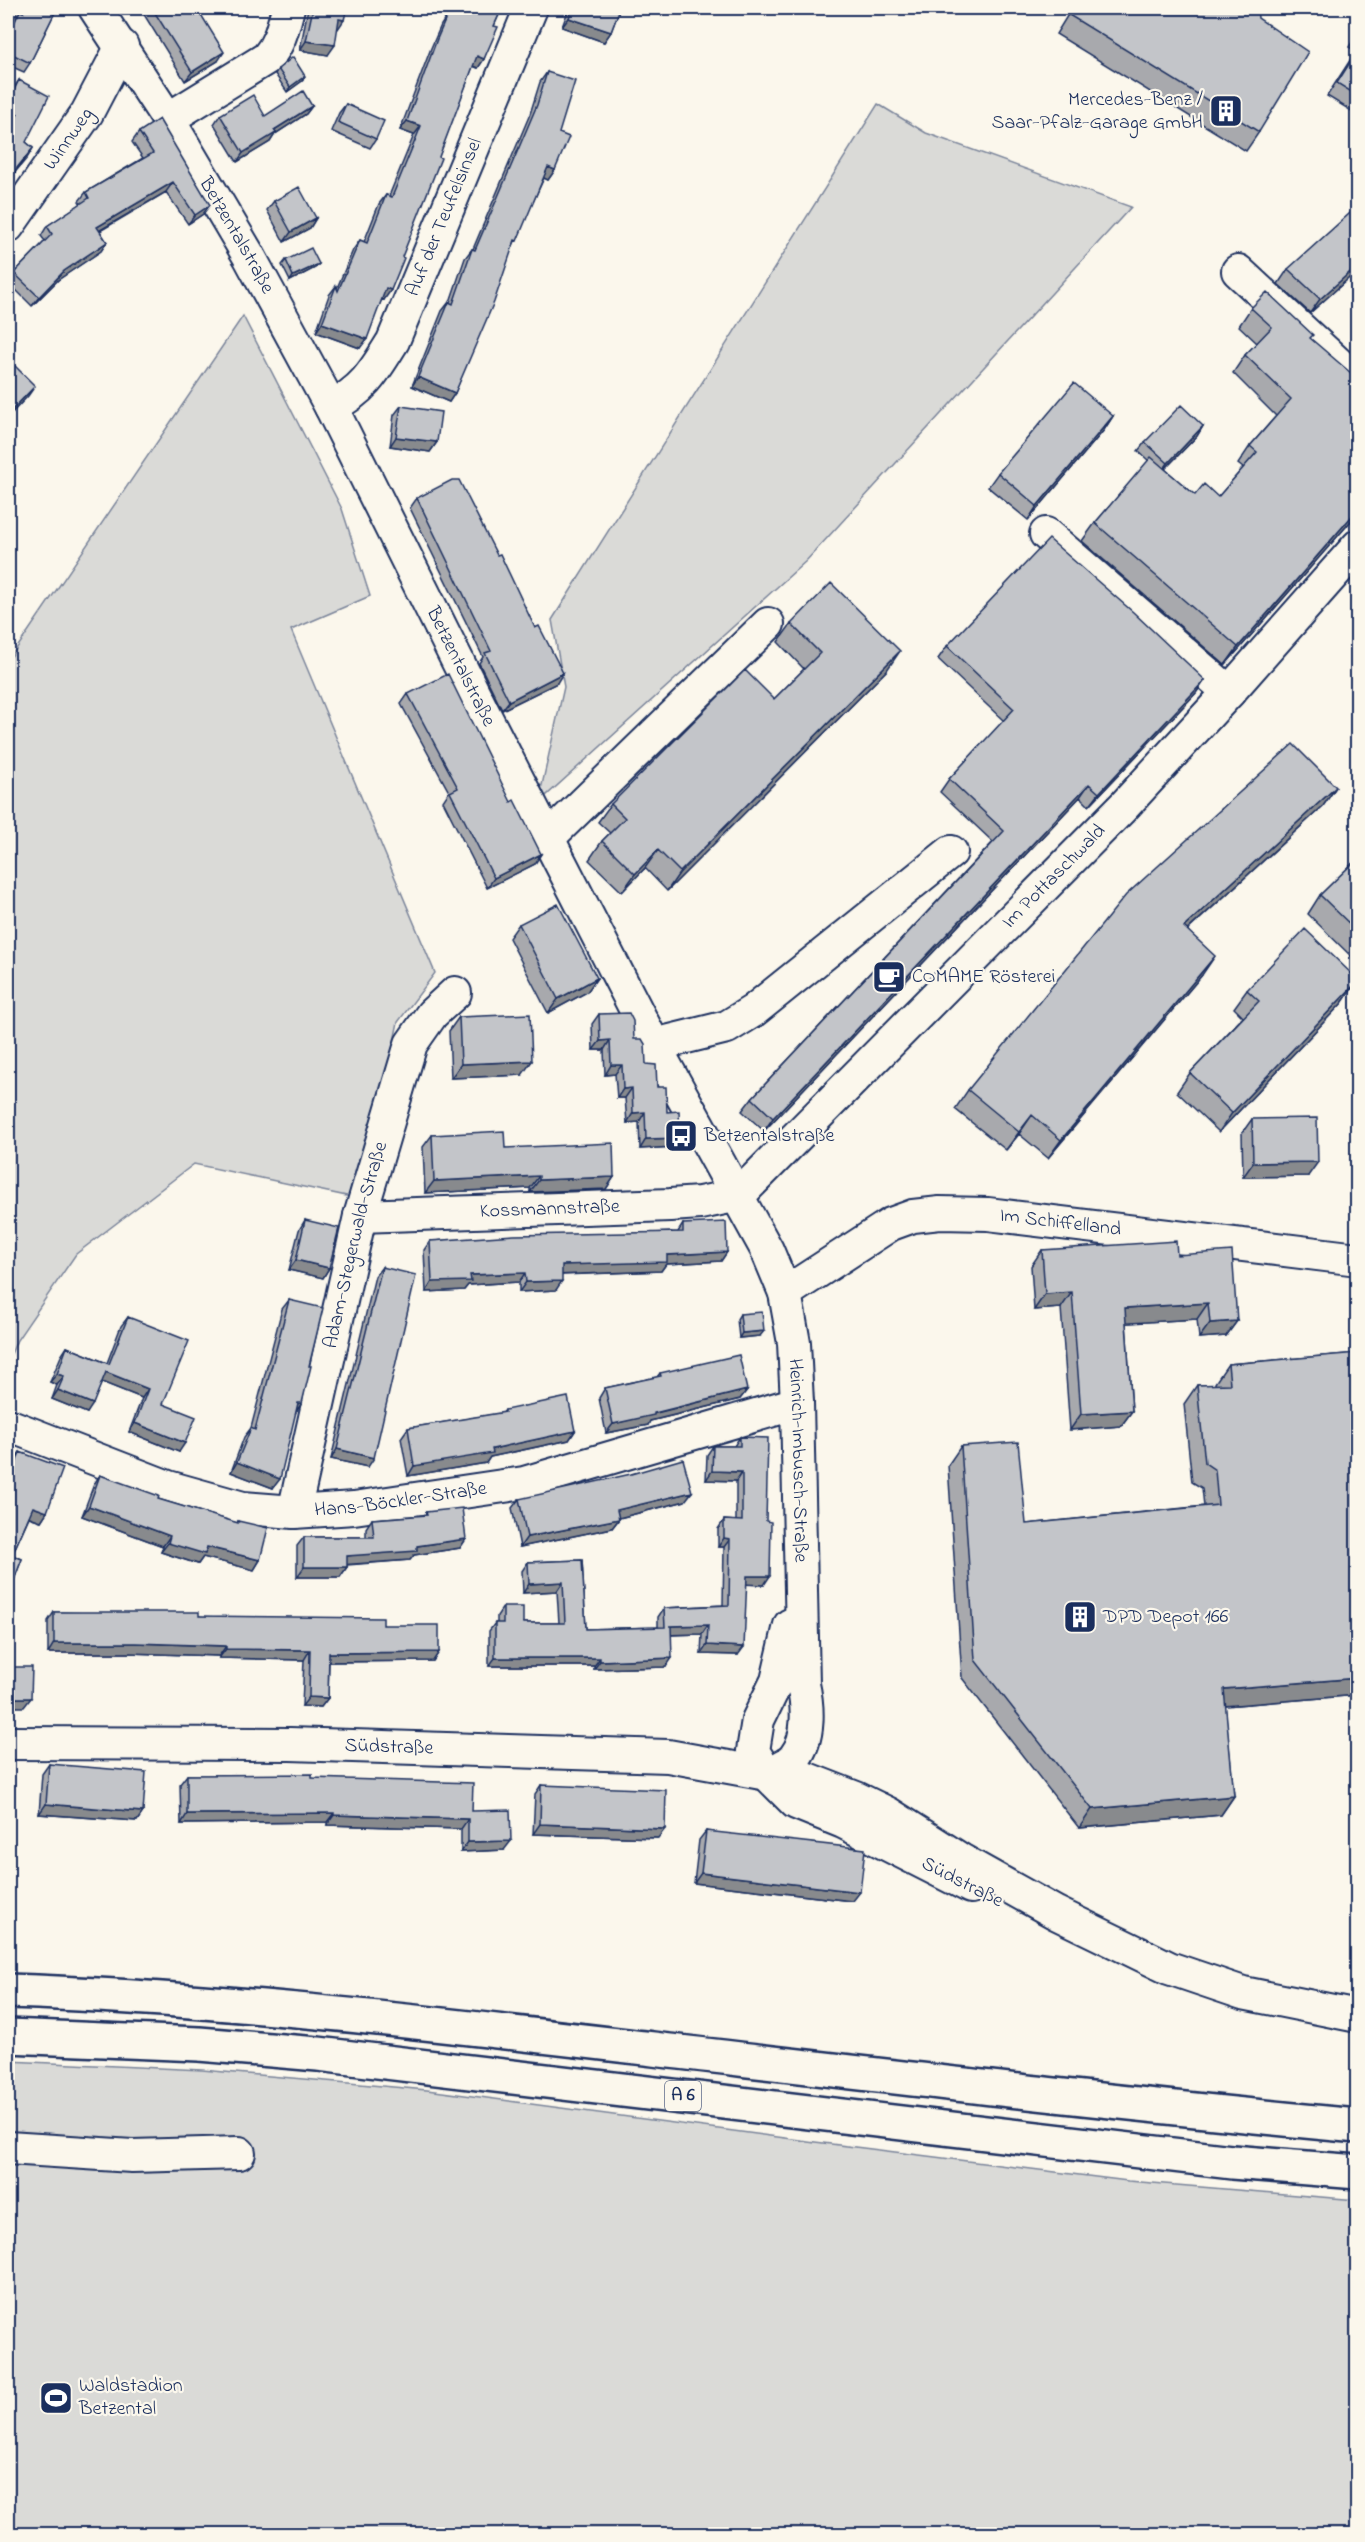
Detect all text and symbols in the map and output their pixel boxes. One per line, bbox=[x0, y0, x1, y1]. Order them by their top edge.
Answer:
place label: Mercedes-Benz / Saar-Pfalz-Garage GmbH bbox=[992, 86, 1203, 139]
building icon: Mercedes-Benz / Saar-Pfalz-Garage GmbH bbox=[1208, 93, 1244, 129]
street label: Winnweg bbox=[37, 102, 102, 177]
street label: Auf der Teufelsinsel bbox=[399, 134, 490, 301]
street label: Betzentalstraße bbox=[191, 171, 281, 299]
street label: Betzentalstraße bbox=[418, 601, 503, 732]
street label: Im Pottaschwald bbox=[995, 818, 1113, 936]
cafe icon: COMAME Rösterei bbox=[871, 959, 907, 995]
place label: COMAME Rösterei bbox=[912, 963, 1055, 992]
bus stop icon: Betzentalstraße bbox=[663, 1118, 699, 1154]
place label: Betzentalstraße bbox=[703, 1122, 835, 1151]
street label: Adam-Stegerwald-Straße bbox=[316, 1138, 396, 1351]
street label: Kossmannstraße bbox=[479, 1192, 620, 1226]
street label: Im Schiffelland bbox=[998, 1201, 1123, 1245]
street label: Heinrich-Imbusch-Straße bbox=[780, 1358, 815, 1563]
street label: Hans-Böckler-Straße bbox=[314, 1474, 489, 1525]
building icon: DPD Depot 166 bbox=[1062, 1599, 1098, 1635]
place label: DPD Depot 166 bbox=[1102, 1603, 1229, 1632]
street label: Südstraße bbox=[344, 1731, 434, 1763]
street label: Südstraße bbox=[916, 1850, 1008, 1916]
road number: A 6 bbox=[665, 2081, 701, 2111]
place label: Waldstadion Betzental bbox=[78, 2372, 183, 2424]
sports icon: Waldstadion Betzental bbox=[38, 2380, 74, 2416]

